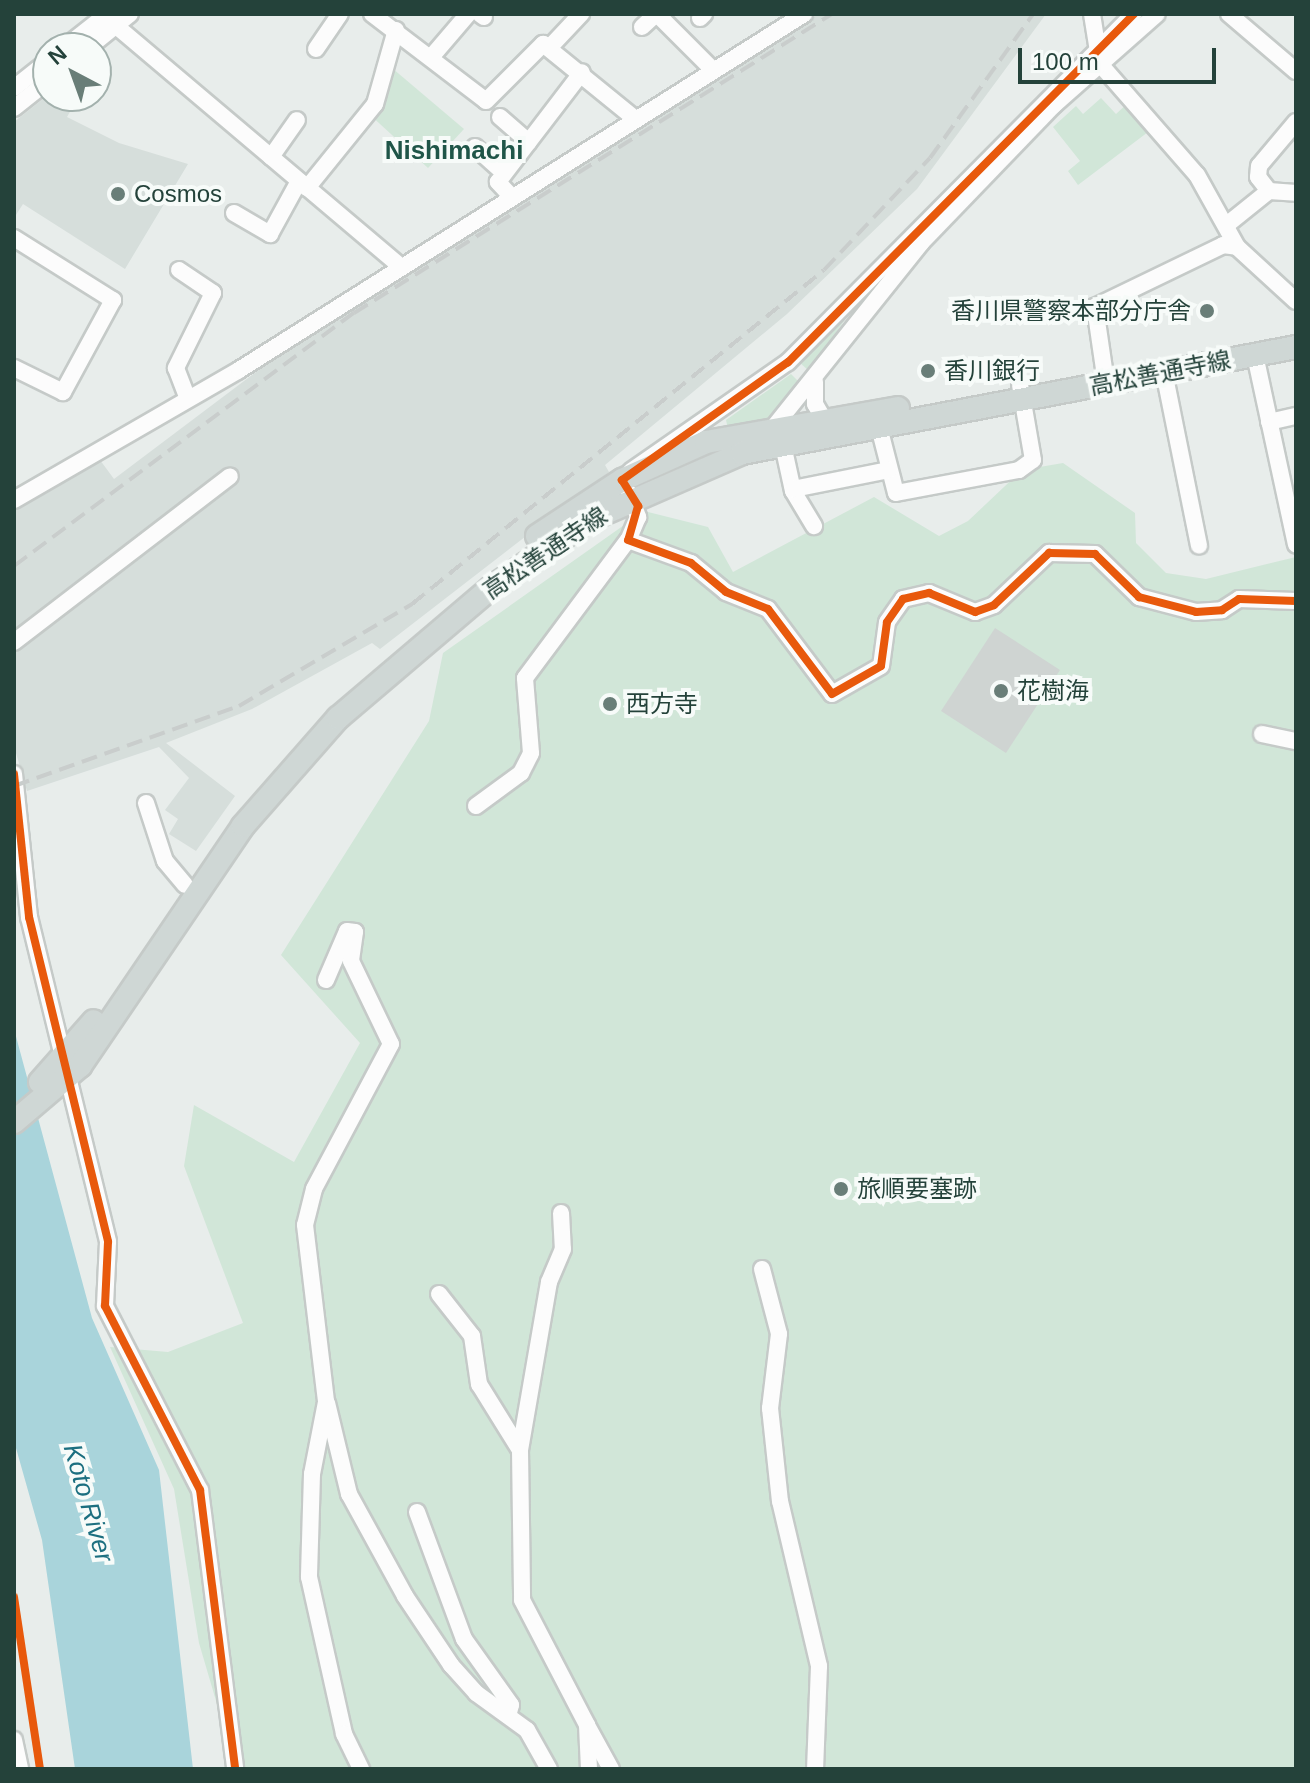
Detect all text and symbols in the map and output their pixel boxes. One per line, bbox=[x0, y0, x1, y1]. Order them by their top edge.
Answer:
north arrow bbox=[32, 32, 112, 112]
scale bar bbox=[1022, 32, 1220, 82]
text: N bbox=[43, 40, 71, 70]
text: 100 m bbox=[1032, 48, 1099, 75]
district label: Nishimachi bbox=[385, 135, 523, 167]
place label: Cosmos bbox=[134, 180, 222, 208]
marker: Cosmos bbox=[109, 185, 127, 203]
place label: 香川県警察本部分庁舎 bbox=[951, 297, 1191, 325]
marker: 香川県警察本部分庁舎 bbox=[1198, 302, 1216, 320]
street label: 高松善通寺線 bbox=[1087, 345, 1233, 401]
place label: 香川銀行 bbox=[944, 357, 1040, 385]
marker: 香川銀行 bbox=[919, 362, 937, 380]
street label: 高松善通寺線 bbox=[477, 501, 613, 605]
place label: 花樹海 bbox=[1017, 677, 1089, 705]
marker: 花樹海 bbox=[992, 682, 1010, 700]
place label: 西方寺 bbox=[626, 690, 698, 718]
marker: 西方寺 bbox=[601, 695, 619, 713]
place label: 旅順要塞跡 bbox=[857, 1175, 977, 1203]
marker: 旅順要塞跡 bbox=[832, 1180, 850, 1198]
water label: Koto River bbox=[56, 1440, 120, 1566]

